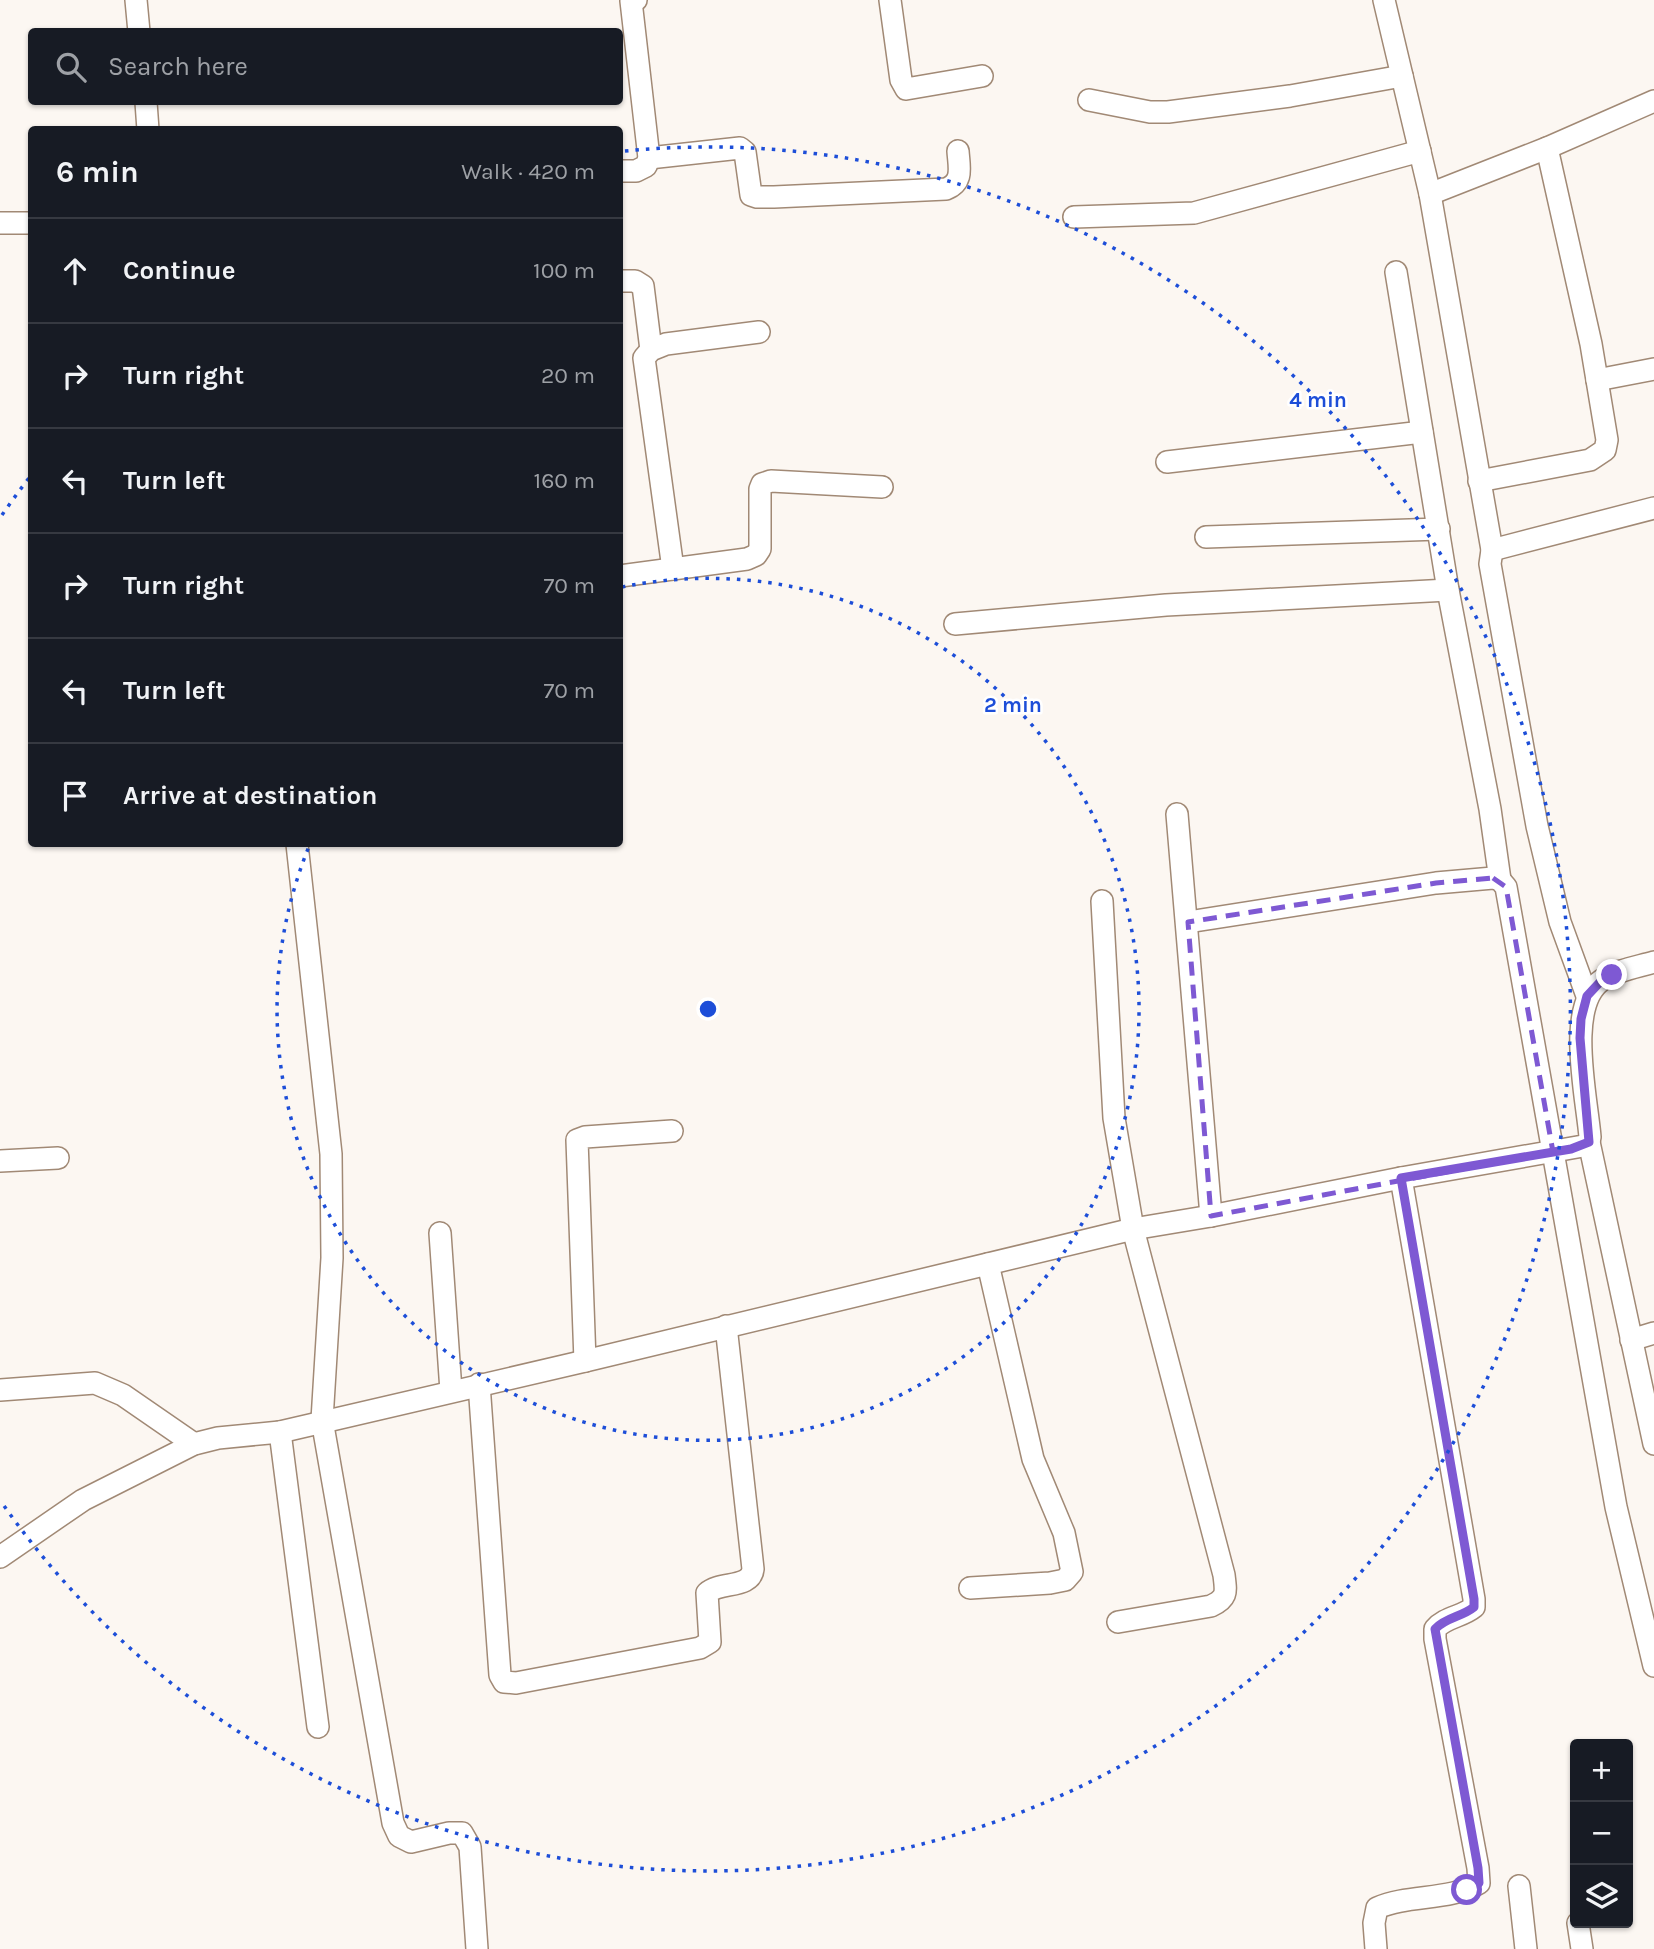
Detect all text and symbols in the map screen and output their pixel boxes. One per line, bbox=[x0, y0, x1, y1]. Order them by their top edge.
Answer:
search box bbox=[28, 28, 623, 105]
icon: search bbox=[52, 48, 90, 86]
text: Search here bbox=[108, 51, 248, 82]
text: 6 min bbox=[56, 154, 139, 190]
text: Walk · 420 m bbox=[461, 158, 595, 185]
icon: ahead bbox=[56, 252, 94, 290]
text: Continue bbox=[123, 255, 235, 286]
text: 100 m bbox=[533, 257, 595, 284]
icon: right bbox=[56, 357, 94, 395]
text: Turn right bbox=[123, 360, 244, 391]
text: 20 m bbox=[541, 362, 595, 389]
text: 4 min bbox=[1289, 388, 1347, 412]
icon: left bbox=[56, 462, 94, 500]
text: Turn left bbox=[123, 465, 225, 496]
text: 160 m bbox=[534, 467, 595, 494]
icon: right bbox=[56, 567, 94, 605]
text: Turn right bbox=[123, 570, 244, 601]
text: 70 m bbox=[544, 572, 595, 599]
icon: left bbox=[56, 672, 94, 710]
text: Turn left bbox=[123, 675, 225, 706]
text: 70 m bbox=[544, 677, 595, 704]
text: 2 min bbox=[984, 693, 1042, 717]
icon: arrive bbox=[56, 777, 94, 815]
text: Arrive at destination bbox=[123, 780, 377, 811]
route end bbox=[1596, 959, 1627, 990]
centre of rings bbox=[696, 997, 720, 1021]
map controls bbox=[1570, 1739, 1633, 1928]
button: + bbox=[1570, 1739, 1633, 1802]
button: − bbox=[1570, 1802, 1633, 1865]
button: layers bbox=[1570, 1865, 1633, 1928]
route start bbox=[1451, 1874, 1482, 1905]

